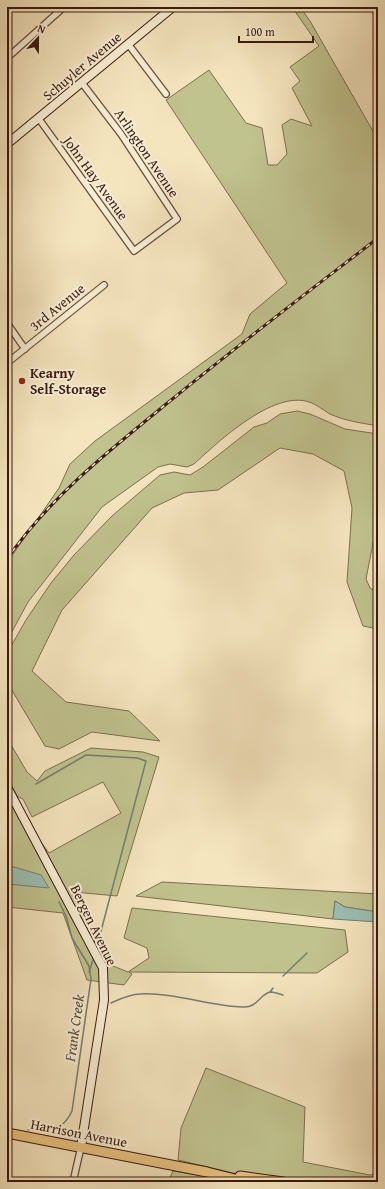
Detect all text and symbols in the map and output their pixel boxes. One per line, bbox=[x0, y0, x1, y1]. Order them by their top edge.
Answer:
north arrow bbox=[18, 18, 58, 58]
scale bar bbox=[239, 18, 313, 44]
text: N bbox=[35, 20, 49, 38]
text: 100 m bbox=[245, 23, 275, 40]
street label: Schuyler Avenue bbox=[38, 27, 126, 105]
street label: Arlington Avenue bbox=[110, 105, 184, 202]
street label: John Hay Avenue bbox=[58, 130, 134, 224]
street label: 3rd Avenue bbox=[25, 278, 89, 336]
place label: Kearny Self-Storage bbox=[30, 363, 106, 399]
marker: Kearny Self-Storage bbox=[17, 376, 27, 386]
street label: Bergen Avenue bbox=[66, 881, 122, 969]
water label: Frank Creek bbox=[59, 993, 89, 1064]
street label: Harrison Avenue bbox=[29, 1114, 129, 1152]

